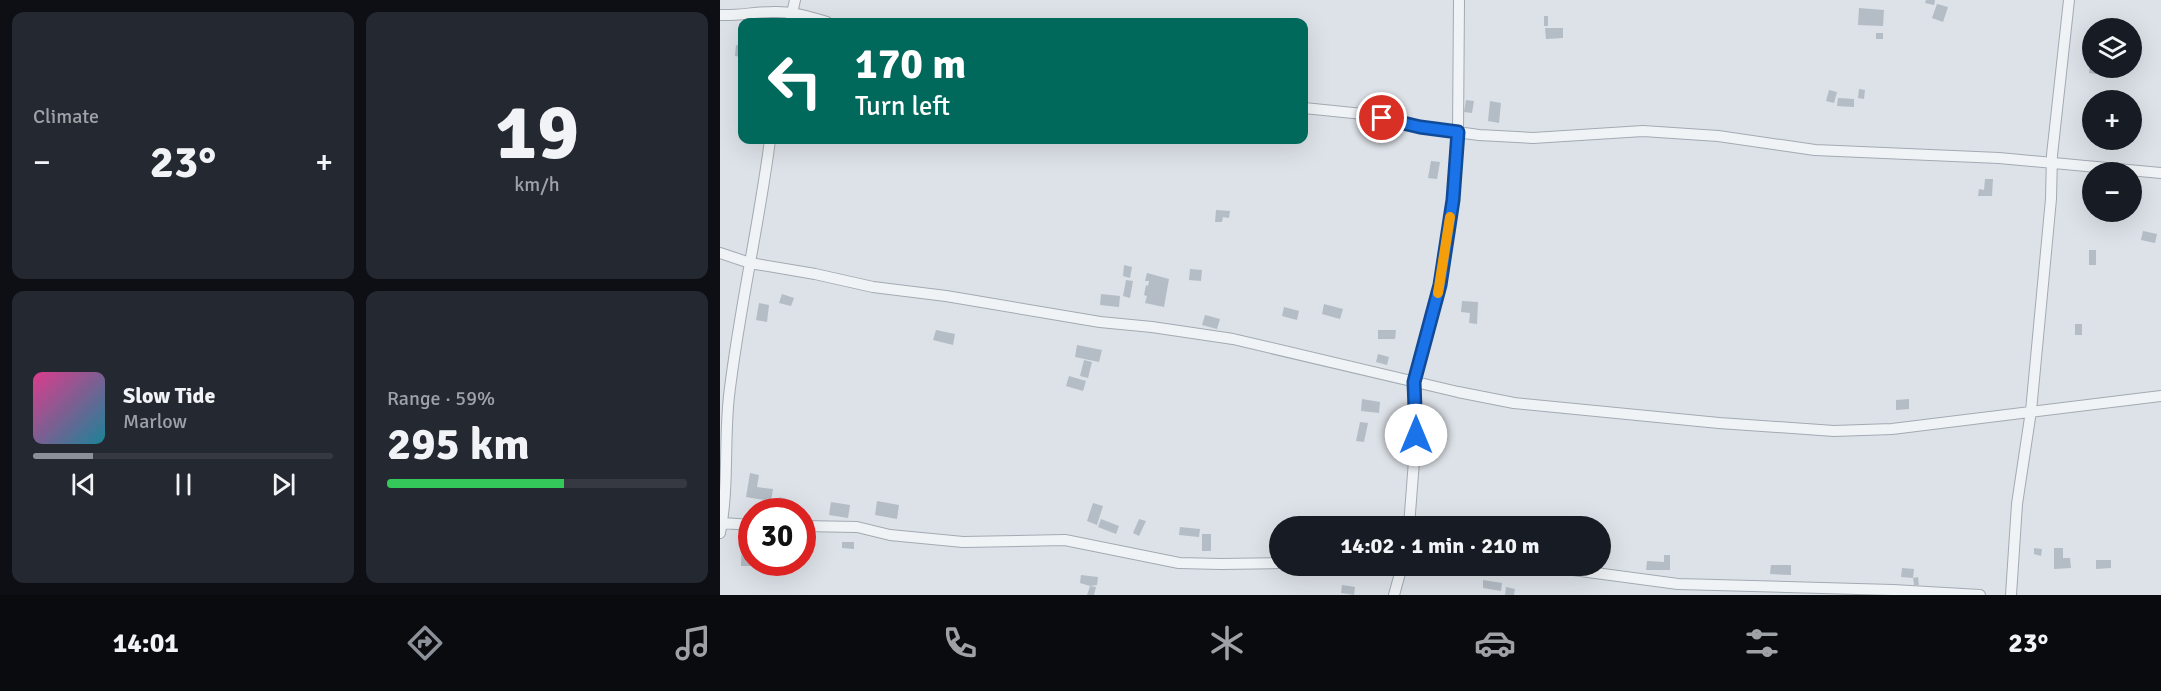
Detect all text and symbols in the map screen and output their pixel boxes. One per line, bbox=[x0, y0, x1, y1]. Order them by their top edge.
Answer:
map controls bbox=[2082, 18, 2142, 222]
button: layers bbox=[2082, 18, 2142, 78]
text: 170 m bbox=[855, 39, 966, 90]
icon: left bbox=[756, 42, 834, 120]
text: 19 bbox=[495, 85, 579, 181]
text: Turn left bbox=[855, 90, 950, 123]
button: + bbox=[2082, 90, 2142, 150]
pin bbox=[1356, 92, 1407, 143]
icon: arrive bbox=[1365, 101, 1398, 134]
text: Climate bbox=[33, 104, 99, 129]
text: 23° bbox=[150, 135, 216, 190]
text: − bbox=[33, 142, 51, 183]
text: + bbox=[315, 142, 333, 183]
button: − bbox=[2082, 162, 2142, 222]
text: km/h bbox=[514, 172, 560, 197]
text: Slow Tide bbox=[123, 382, 215, 409]
text: Range · 59% bbox=[387, 386, 495, 411]
position arrow bbox=[1384, 403, 1448, 467]
text: Marlow bbox=[123, 409, 187, 434]
text: 295 km bbox=[387, 417, 530, 472]
icon: previous bbox=[67, 468, 100, 501]
icon: pause bbox=[167, 468, 200, 501]
icon: next bbox=[267, 468, 300, 501]
speed limit sign: 30 bbox=[738, 498, 816, 576]
text: 14:02 · 1 min · 210 m bbox=[1340, 532, 1540, 559]
icon: directions bbox=[404, 622, 446, 664]
icon: music bbox=[672, 622, 714, 664]
icon: phone bbox=[939, 622, 981, 664]
icon: climate bbox=[1206, 622, 1248, 664]
icon: car bbox=[1474, 622, 1516, 664]
icon: filters bbox=[1741, 622, 1783, 664]
text: 14:01 bbox=[113, 627, 179, 660]
text: 23° bbox=[2008, 627, 2048, 660]

